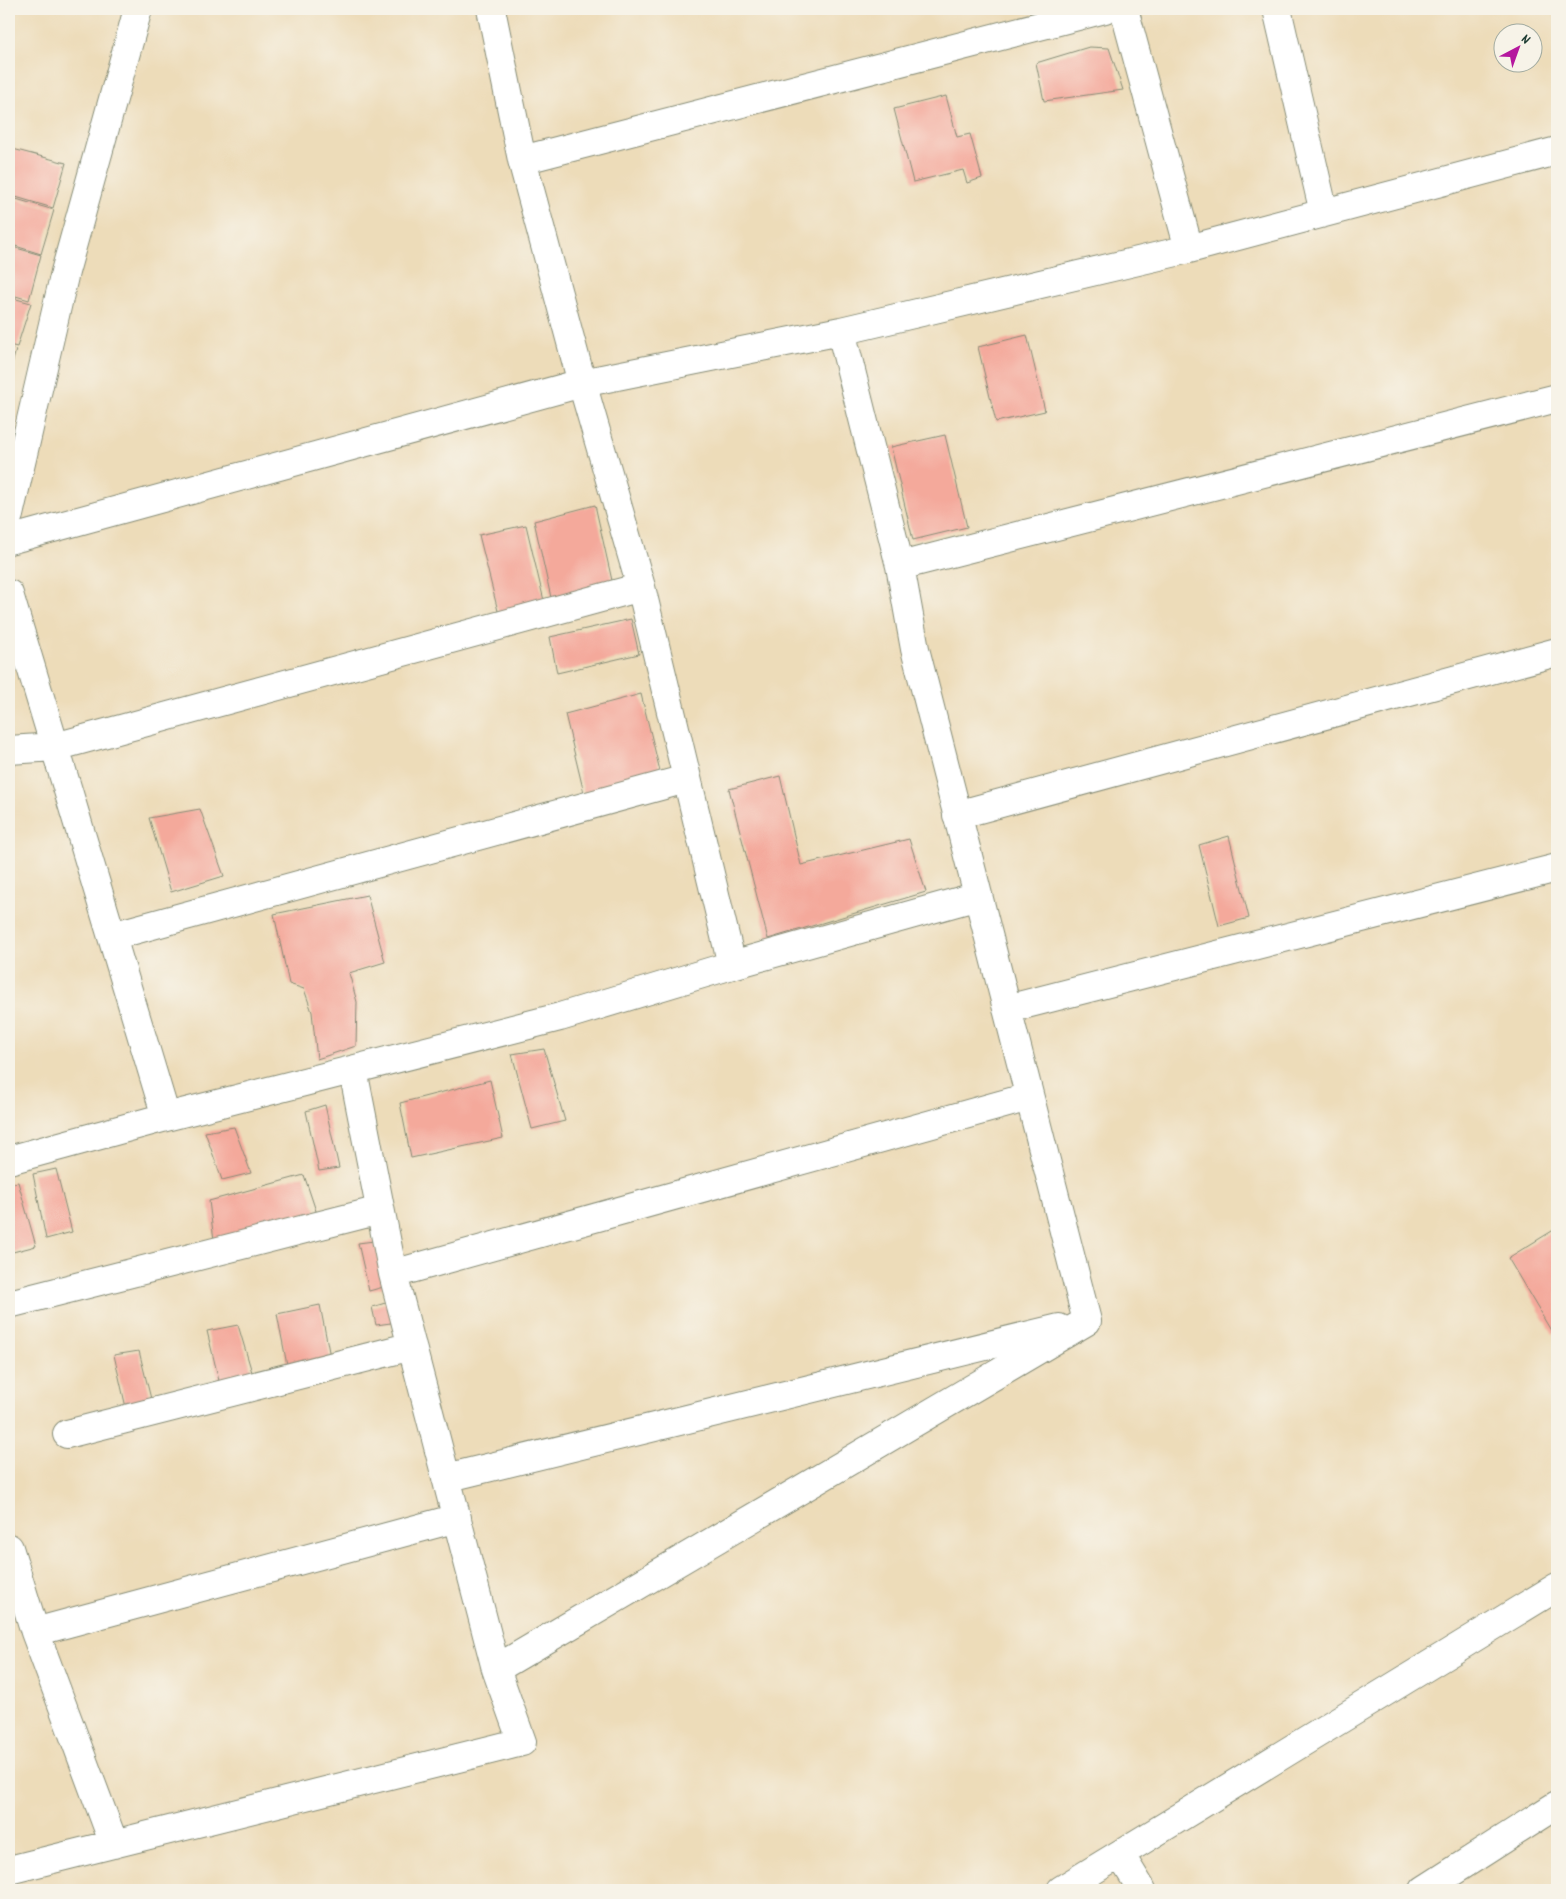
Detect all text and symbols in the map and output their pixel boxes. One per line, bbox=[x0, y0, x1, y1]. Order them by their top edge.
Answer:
north arrow bbox=[1494, 22, 1544, 72]
text: N bbox=[1516, 30, 1534, 50]

